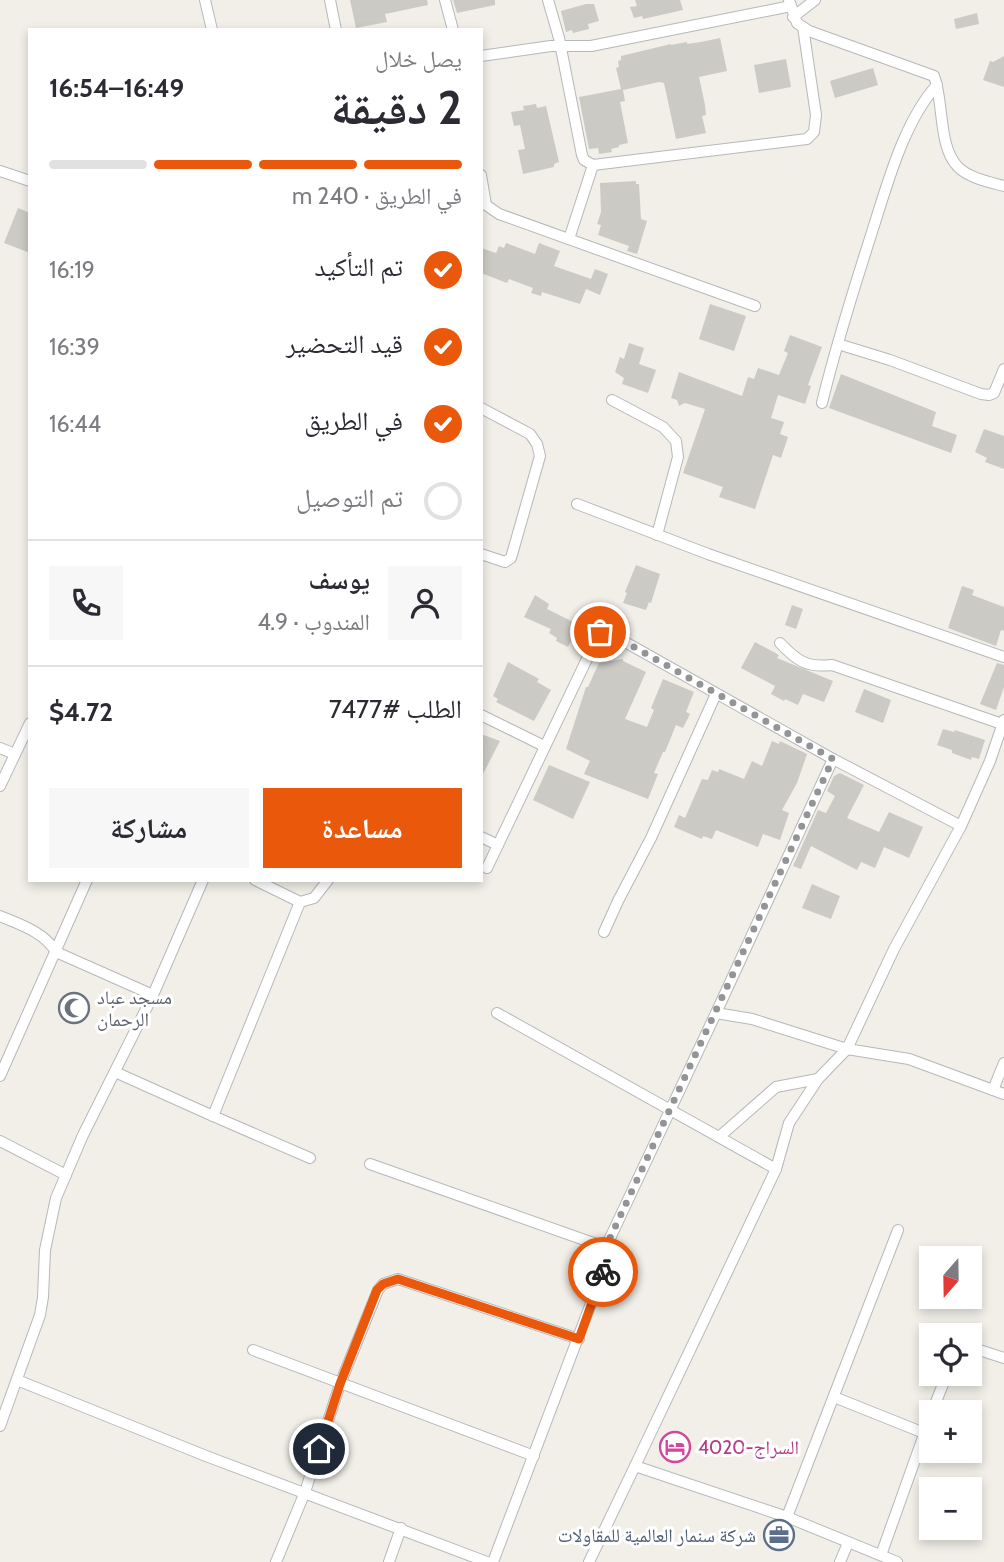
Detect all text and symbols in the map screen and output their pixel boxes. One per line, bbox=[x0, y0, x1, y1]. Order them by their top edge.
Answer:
text: يصل خلال bbox=[375, 45, 462, 73]
text: 16:49–16:54 bbox=[49, 72, 184, 104]
text: 2 دقيقة bbox=[331, 80, 462, 136]
text: في الطريق · 240 m bbox=[292, 182, 462, 210]
text: تم التأكيد bbox=[314, 251, 403, 283]
icon: check bbox=[424, 251, 462, 289]
text: 16:19 bbox=[49, 256, 95, 284]
text: قيد التحضير bbox=[286, 328, 403, 360]
icon: check bbox=[424, 328, 462, 366]
text: 16:39 bbox=[49, 333, 100, 361]
text: في الطريق bbox=[304, 405, 403, 437]
icon: check bbox=[424, 405, 462, 443]
text: 16:44 bbox=[49, 410, 101, 438]
text: تم التوصيل bbox=[296, 482, 403, 514]
text: يوسف bbox=[309, 564, 370, 596]
button: phone bbox=[49, 566, 123, 640]
button: person bbox=[388, 566, 462, 640]
pin bbox=[570, 602, 630, 662]
text: المندوب · 4.9 bbox=[257, 608, 370, 636]
icon: bag bbox=[581, 613, 619, 651]
text: الطلب #7477 bbox=[329, 693, 462, 725]
text: $4.72 bbox=[49, 696, 113, 728]
button: مشاركة bbox=[49, 788, 249, 868]
button: مساعدة bbox=[263, 788, 462, 868]
place label: مسجد عباد الرحمان bbox=[97, 986, 172, 1031]
mosque icon: مسجد عباد الرحمان bbox=[57, 991, 91, 1025]
courier bbox=[568, 1237, 638, 1307]
north arrow bbox=[919, 1246, 982, 1309]
map controls bbox=[919, 1246, 982, 1540]
icon: bike bbox=[584, 1253, 622, 1291]
button: locate bbox=[919, 1323, 982, 1386]
button: + bbox=[919, 1400, 982, 1463]
pin bbox=[289, 1419, 349, 1479]
icon: home bbox=[300, 1430, 338, 1468]
hotel icon: السراج-4020 bbox=[658, 1430, 692, 1464]
place label: السراج-4020 bbox=[698, 1436, 799, 1459]
button: − bbox=[919, 1477, 982, 1540]
office icon: شركة سنمار العالمية للمقاولات bbox=[762, 1518, 796, 1552]
place label: شركة سنمار العالمية للمقاولات bbox=[558, 1524, 756, 1547]

